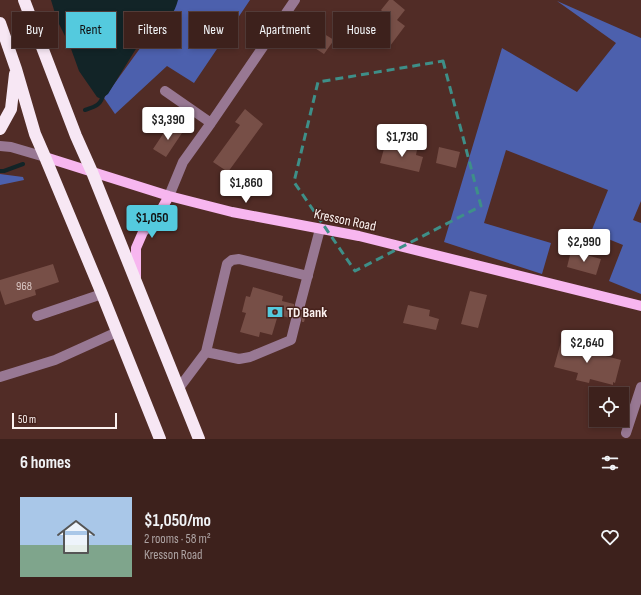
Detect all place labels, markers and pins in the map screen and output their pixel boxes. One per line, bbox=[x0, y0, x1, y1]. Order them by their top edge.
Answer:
pin: $3,390 bbox=[135, 107, 201, 141]
pin: $1,730 bbox=[369, 124, 435, 158]
pin: $1,860 bbox=[213, 170, 279, 204]
pin: $1,050 bbox=[119, 205, 185, 239]
pin: $2,990 bbox=[551, 229, 617, 263]
bank icon: TD Bank bbox=[266, 303, 284, 321]
place label: TD Bank bbox=[287, 304, 327, 321]
pin: $2,640 bbox=[554, 330, 620, 364]

